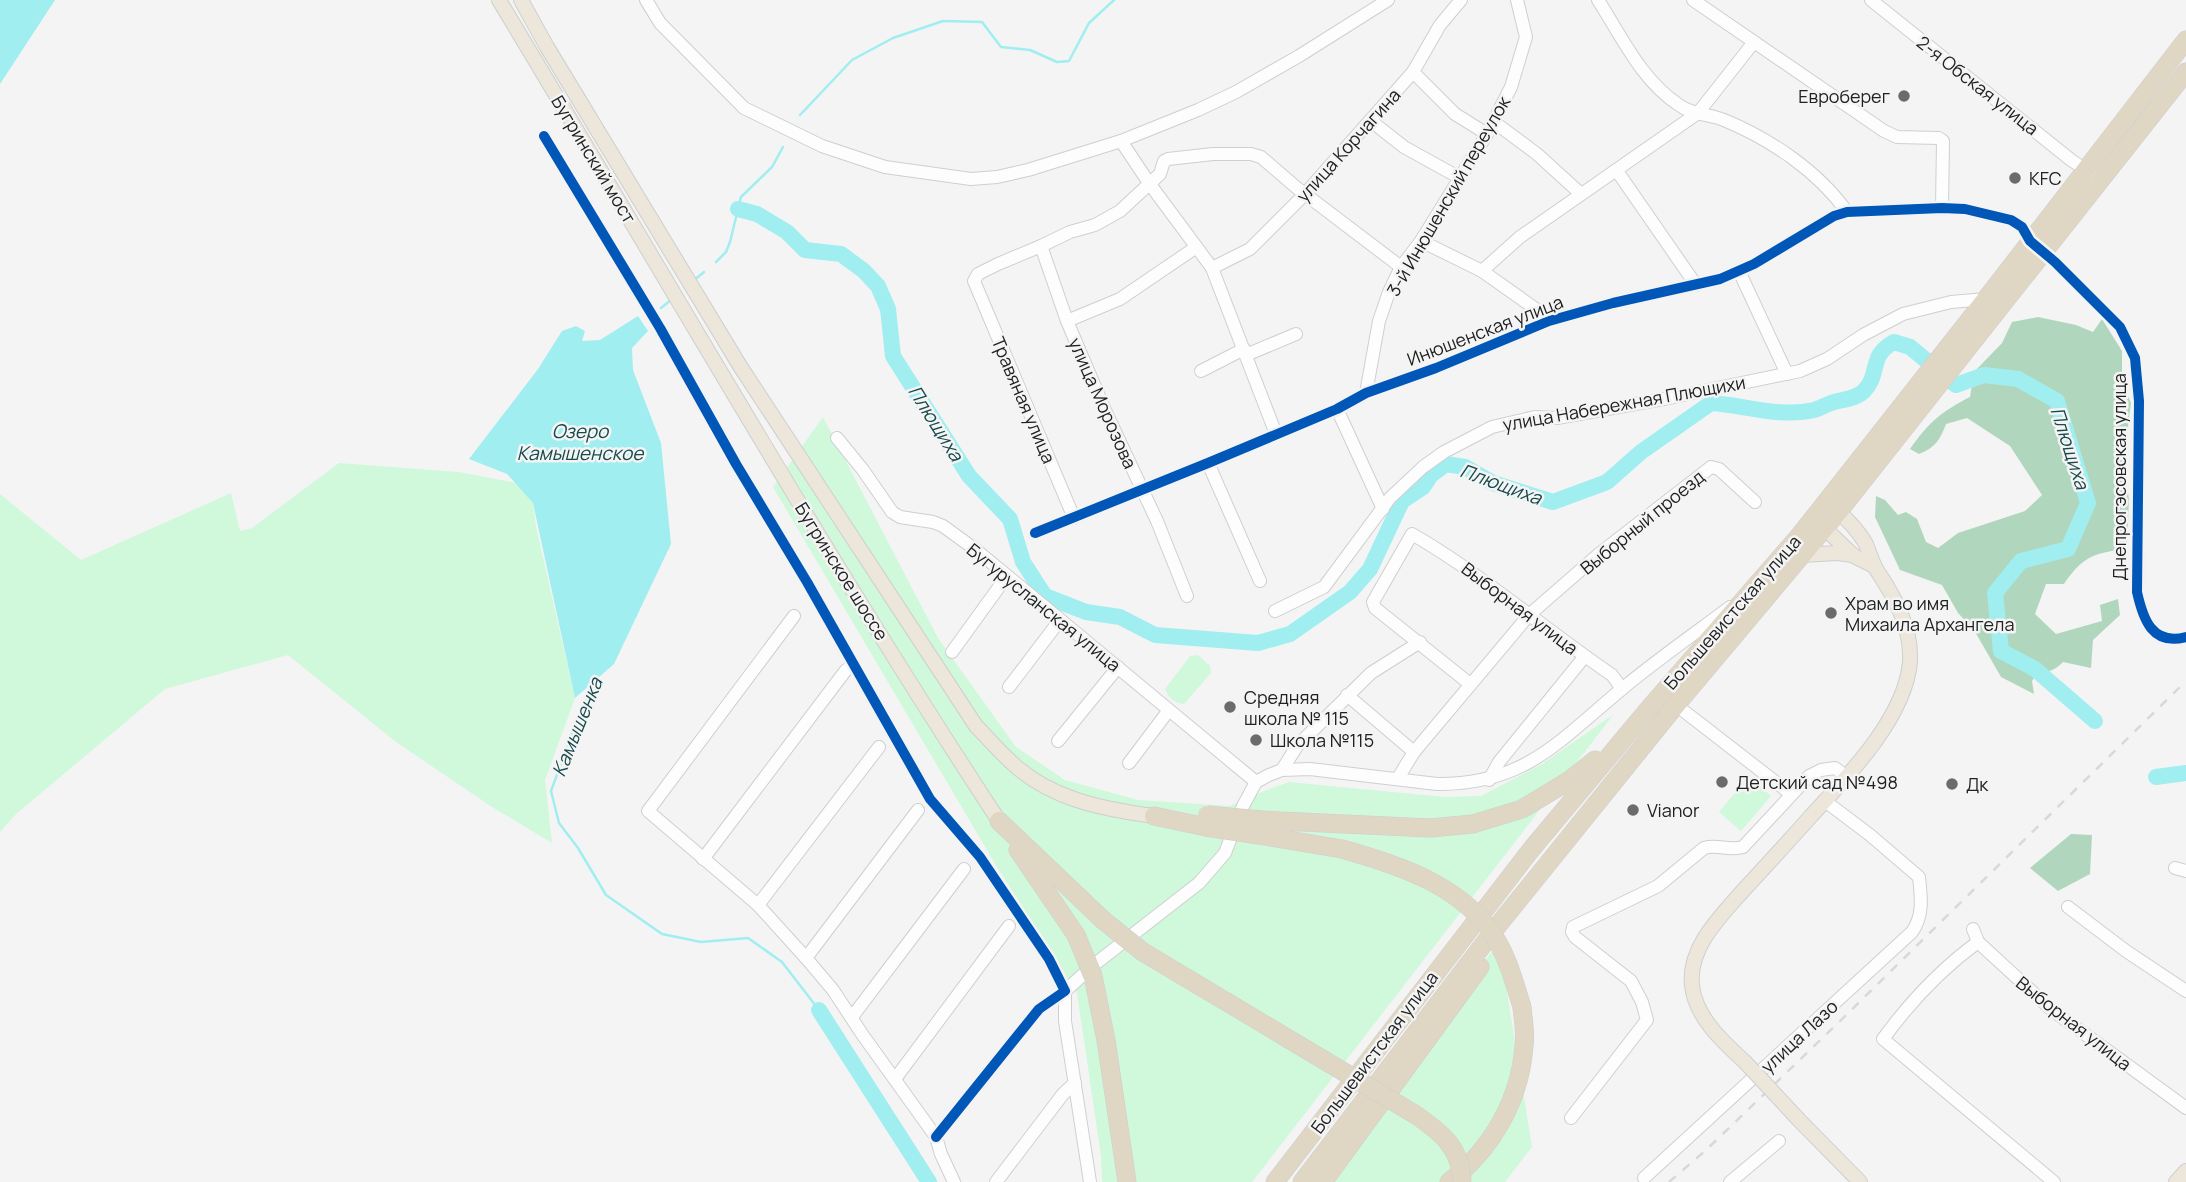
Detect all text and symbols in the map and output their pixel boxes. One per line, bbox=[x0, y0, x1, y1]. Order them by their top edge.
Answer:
street label: 2-я Обская улица bbox=[1912, 30, 2044, 140]
street label: улица Корчагина bbox=[1291, 83, 1405, 207]
place label: Евроберег bbox=[1798, 84, 1890, 108]
marker: Евроберег bbox=[1896, 88, 1912, 104]
street label: Бугринский мост bbox=[546, 91, 642, 227]
street label: 3-й Инюшенский переулок bbox=[1381, 91, 1516, 300]
place label: KFC bbox=[2029, 166, 2062, 190]
marker: KFC bbox=[2007, 170, 2023, 186]
street label: Инюшенская улица bbox=[1404, 289, 1566, 371]
street label: Травяная улица bbox=[987, 333, 1061, 467]
street label: улица Морозова bbox=[1063, 334, 1143, 472]
street label: улица Набережная Плющихи bbox=[1501, 370, 1747, 436]
street label: Днепрогэсовская улица bbox=[2107, 373, 2131, 581]
water label: Плющиха bbox=[903, 380, 970, 467]
water label: Плющиха bbox=[2045, 404, 2096, 494]
water label: Озеро Камышенское bbox=[517, 418, 645, 466]
water label: Плющиха bbox=[1457, 457, 1547, 511]
street label: Выборный проезд bbox=[1575, 464, 1709, 579]
street label: Бугринское шоссе bbox=[790, 498, 894, 644]
street label: Большевистская улица bbox=[1658, 530, 1806, 694]
street label: Бугурусланская улица bbox=[962, 537, 1126, 677]
street label: Выборная улица bbox=[1457, 556, 1583, 660]
place label: Храм во имя Михаила Архангела bbox=[1845, 591, 2014, 636]
marker: Храм во имя Михаила Архангела bbox=[1823, 605, 1839, 621]
water label: Камышенка bbox=[545, 672, 609, 780]
place label: Средняя школа № 115 bbox=[1244, 685, 1349, 730]
marker: Средняя школа № 115 bbox=[1222, 699, 1238, 715]
place label: Школа №115 bbox=[1270, 728, 1374, 752]
marker: Школа №115 bbox=[1248, 732, 1264, 748]
place label: Детский сад №498 bbox=[1736, 770, 1898, 794]
place label: Дк bbox=[1966, 772, 1989, 796]
marker: Детский сад №498 bbox=[1714, 774, 1730, 790]
marker: Дк bbox=[1944, 776, 1960, 792]
place label: Vianor bbox=[1647, 798, 1700, 822]
marker: Vianor bbox=[1625, 802, 1641, 818]
street label: Большевистская улица bbox=[1305, 966, 1443, 1138]
street label: Выборная улица bbox=[2011, 970, 2137, 1076]
street label: улица Лазо bbox=[1755, 994, 1843, 1078]

